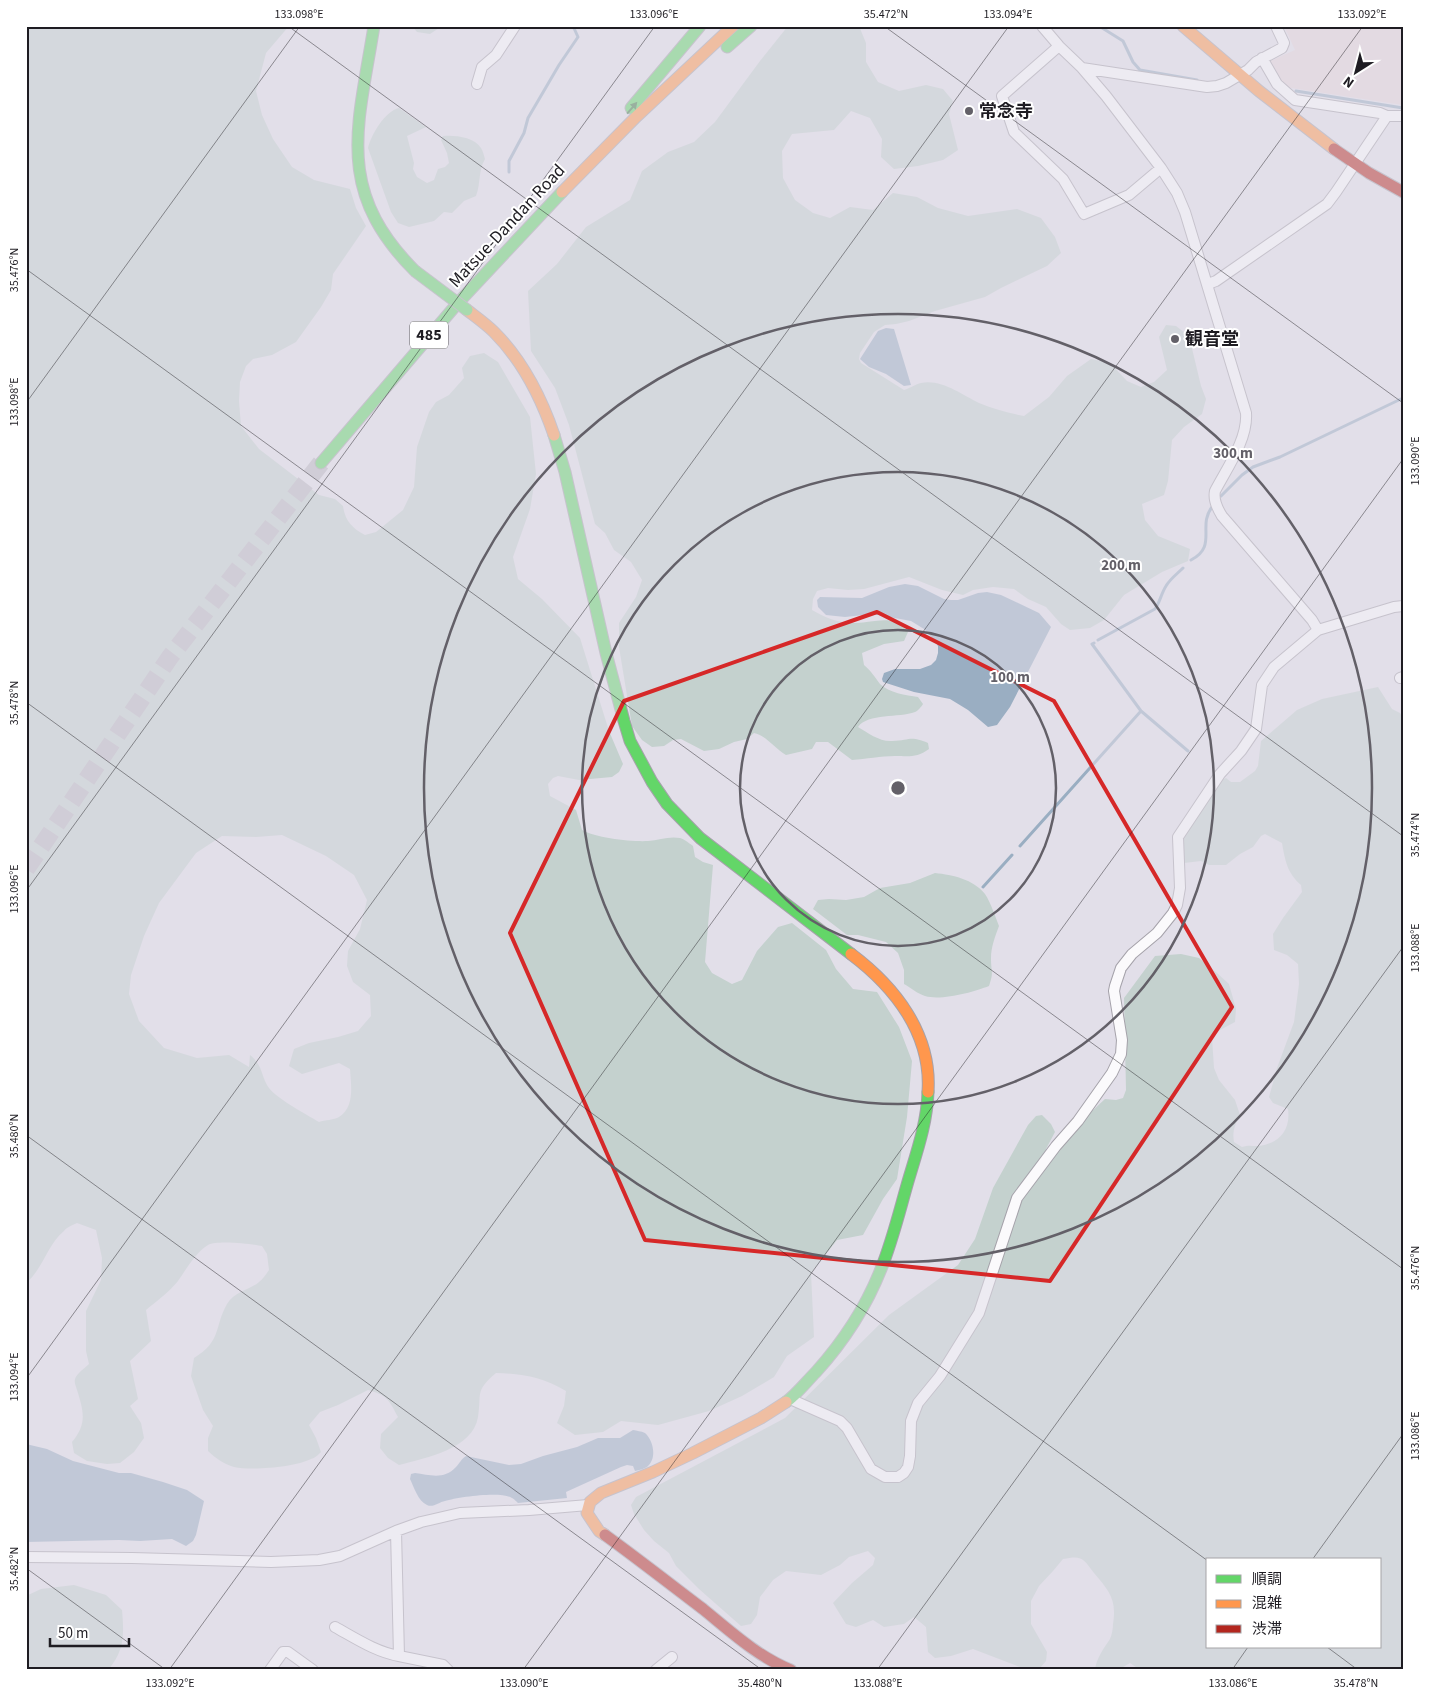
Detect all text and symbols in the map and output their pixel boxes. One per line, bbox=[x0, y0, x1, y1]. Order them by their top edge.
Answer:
text: 133.098°E bbox=[274, 6, 324, 23]
text: 133.096°E bbox=[629, 6, 679, 23]
text: 35.472°N bbox=[864, 6, 908, 23]
text: 133.094°E bbox=[983, 6, 1033, 23]
text: 133.092°E bbox=[1337, 6, 1387, 23]
north arrow bbox=[1332, 48, 1382, 98]
text: N bbox=[1339, 71, 1359, 93]
place label: 常念寺 bbox=[979, 99, 1033, 124]
one-way arrow bbox=[626, 101, 637, 114]
marker: 常念寺 bbox=[963, 105, 975, 117]
street label: Matsue-Dandan Road bbox=[443, 159, 571, 293]
text: 35.476°N bbox=[6, 248, 23, 292]
road number: 485 bbox=[410, 322, 448, 348]
place label: 観音堂 bbox=[1185, 327, 1239, 352]
marker: 観音堂 bbox=[1169, 333, 1181, 345]
text: 133.098°E bbox=[6, 377, 23, 427]
text: 133.090°E bbox=[1407, 436, 1424, 486]
text: 300 m bbox=[1213, 443, 1253, 464]
text: 200 m bbox=[1101, 555, 1141, 576]
text: 100 m bbox=[990, 667, 1030, 688]
text: 35.478°N bbox=[6, 681, 23, 725]
centre of rings bbox=[889, 779, 907, 797]
text: 35.474°N bbox=[1407, 813, 1424, 857]
text: 133.096°E bbox=[6, 864, 23, 914]
text: 133.088°E bbox=[1407, 923, 1424, 973]
text: 35.480°N bbox=[6, 1114, 23, 1158]
text: 35.476°N bbox=[1407, 1246, 1424, 1290]
text: 133.094°E bbox=[6, 1352, 23, 1402]
text: 133.086°E bbox=[1407, 1411, 1424, 1461]
text: 35.482°N bbox=[6, 1547, 23, 1591]
legend bbox=[1206, 1558, 1382, 1648]
text: 順調 bbox=[1252, 1569, 1282, 1590]
text: 混雑 bbox=[1252, 1593, 1282, 1614]
scale bar bbox=[50, 1616, 129, 1648]
text: 渋滞 bbox=[1252, 1619, 1282, 1640]
text: 50 m bbox=[58, 1623, 88, 1644]
text: 133.092°E bbox=[145, 1675, 195, 1692]
text: 133.090°E bbox=[499, 1675, 549, 1692]
text: 35.480°N bbox=[738, 1675, 782, 1692]
text: 133.088°E bbox=[853, 1675, 903, 1692]
text: 133.086°E bbox=[1208, 1675, 1258, 1692]
text: 35.478°N bbox=[1334, 1675, 1378, 1692]

